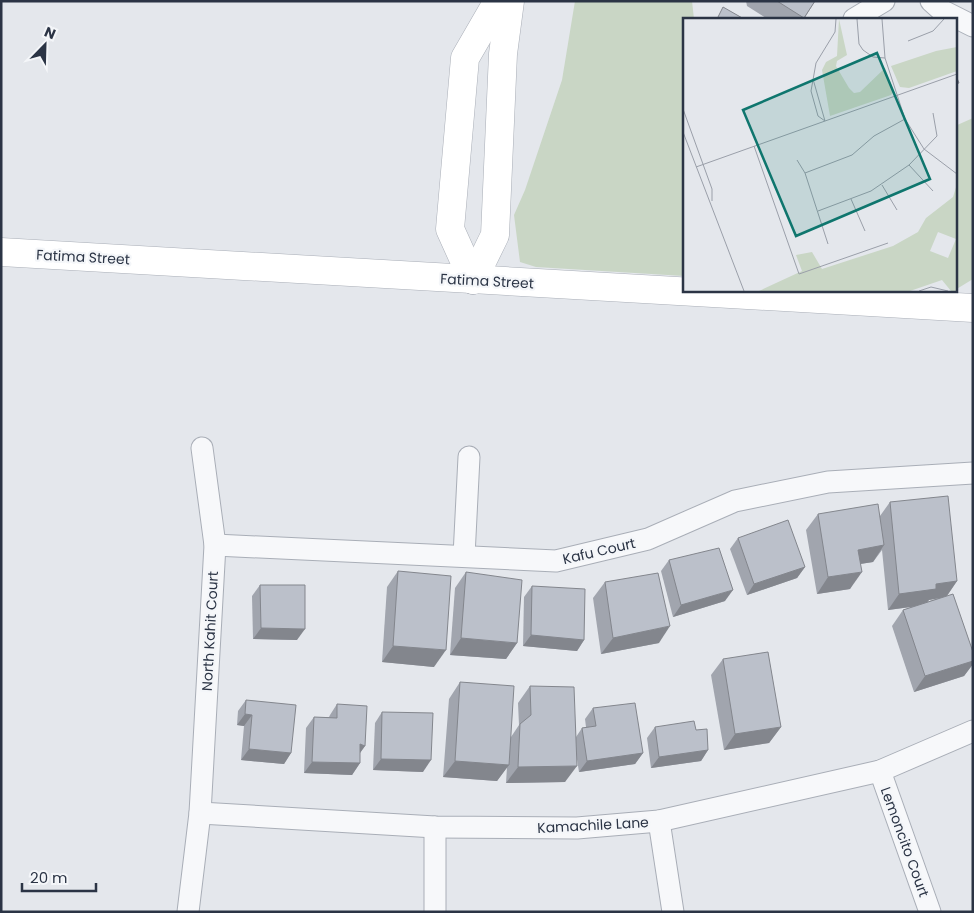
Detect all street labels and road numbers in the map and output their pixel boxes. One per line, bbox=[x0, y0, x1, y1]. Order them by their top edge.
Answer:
street label: Fatima Street bbox=[36, 245, 130, 269]
street label: Fatima Street bbox=[440, 269, 534, 293]
street label: Kafu Court bbox=[561, 533, 637, 569]
street label: North Kahit Court bbox=[197, 571, 223, 691]
street label: Lemoncito Court bbox=[876, 784, 934, 900]
street label: Kamachile Lane bbox=[537, 812, 650, 838]

